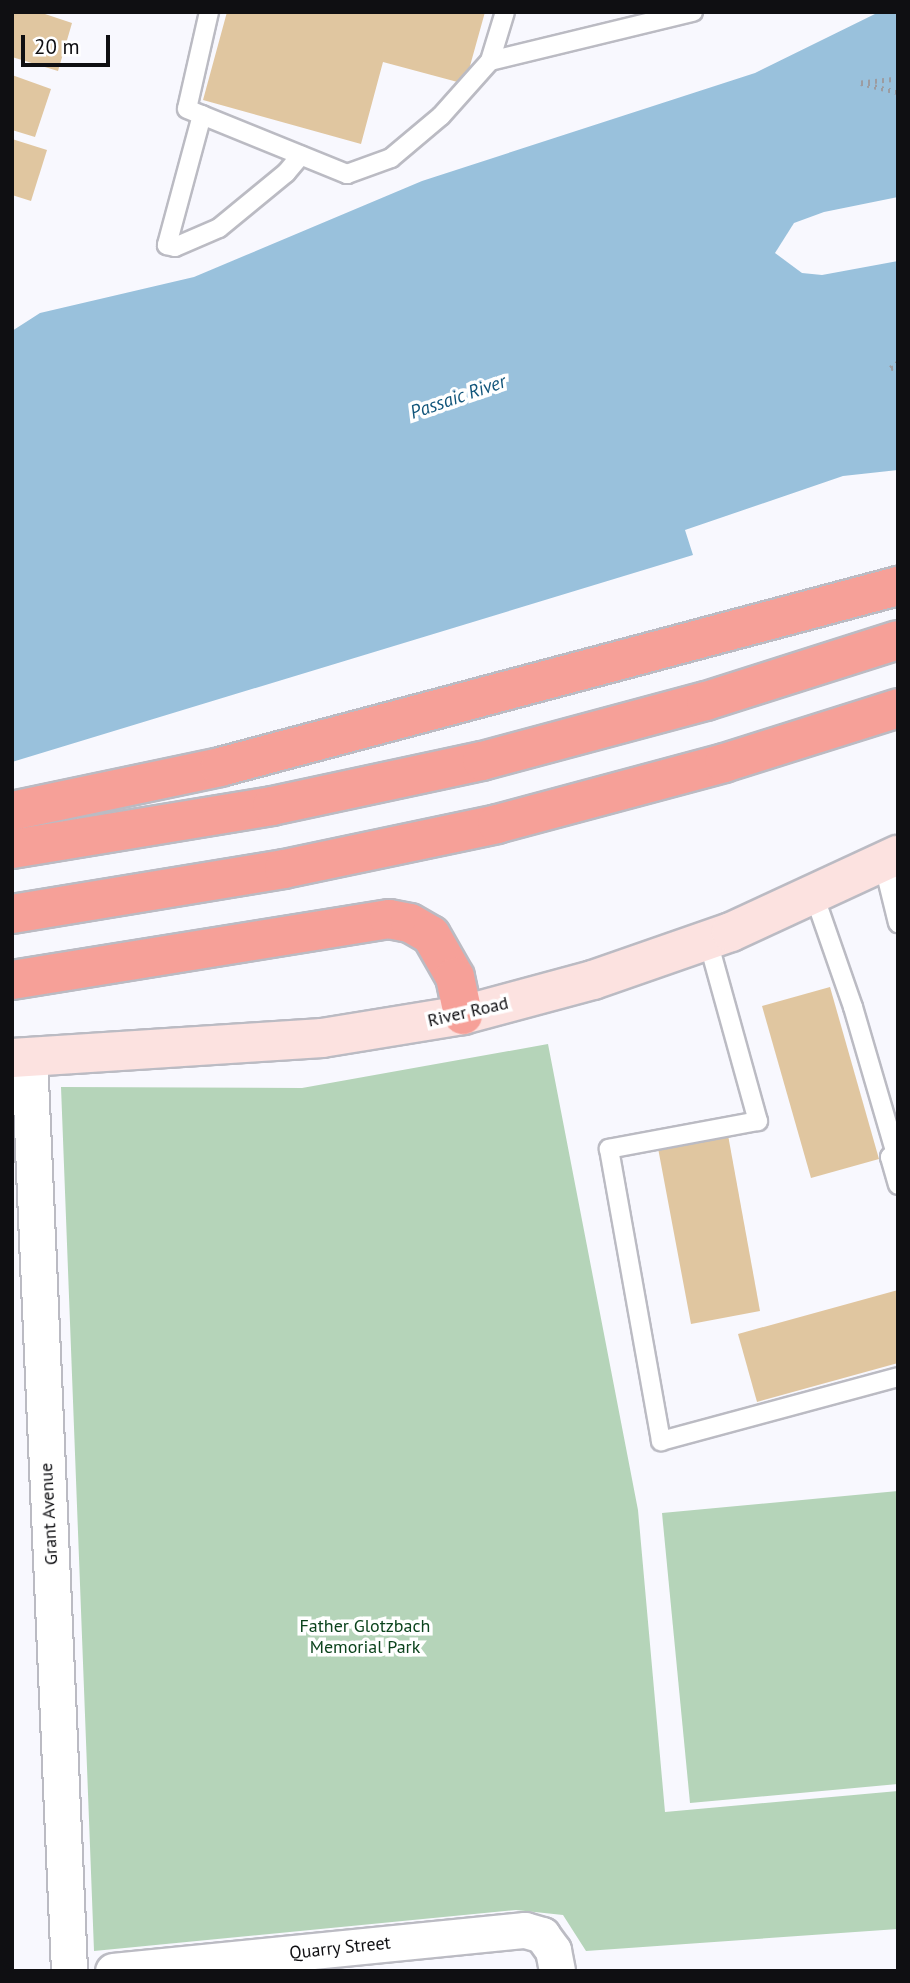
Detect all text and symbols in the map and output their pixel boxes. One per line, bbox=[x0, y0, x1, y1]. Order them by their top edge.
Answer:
scale bar bbox=[24, 21, 114, 65]
text: 20 m bbox=[34, 33, 80, 60]
water label: Passaic River bbox=[407, 370, 509, 424]
street label: River Road bbox=[426, 992, 510, 1032]
street label: Grant Avenue bbox=[36, 1462, 62, 1566]
park label: Father Glotzbach Memorial Park bbox=[300, 1616, 430, 1658]
street label: Quarry Street bbox=[288, 1932, 392, 1964]

